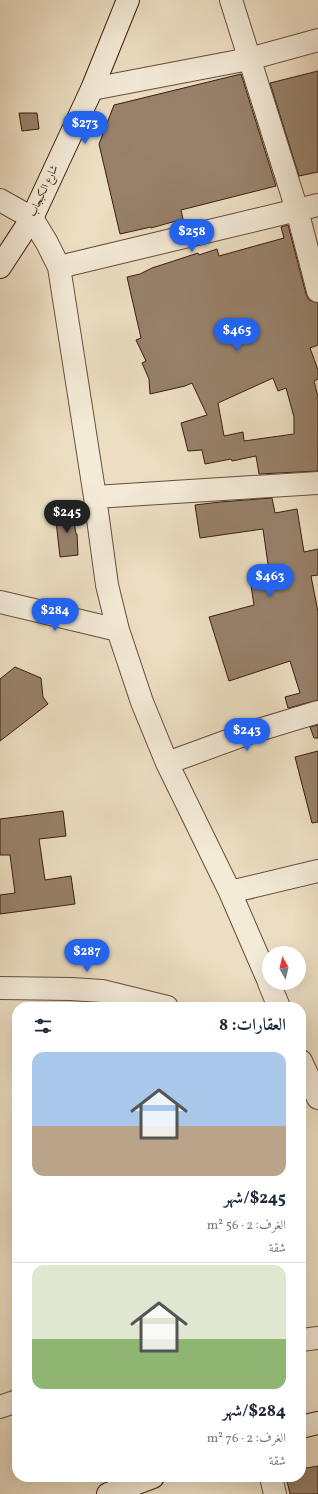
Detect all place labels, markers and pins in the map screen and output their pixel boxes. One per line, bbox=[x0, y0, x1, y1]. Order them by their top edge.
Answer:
pin: $273 bbox=[61, 111, 109, 145]
pin: $258 bbox=[168, 219, 216, 253]
pin: $465 bbox=[213, 318, 261, 352]
pin: $245 bbox=[43, 500, 91, 534]
pin: $463 bbox=[246, 564, 294, 598]
pin: $284 bbox=[31, 598, 79, 632]
pin: $243 bbox=[223, 718, 271, 752]
pin: $287 bbox=[63, 939, 111, 973]

